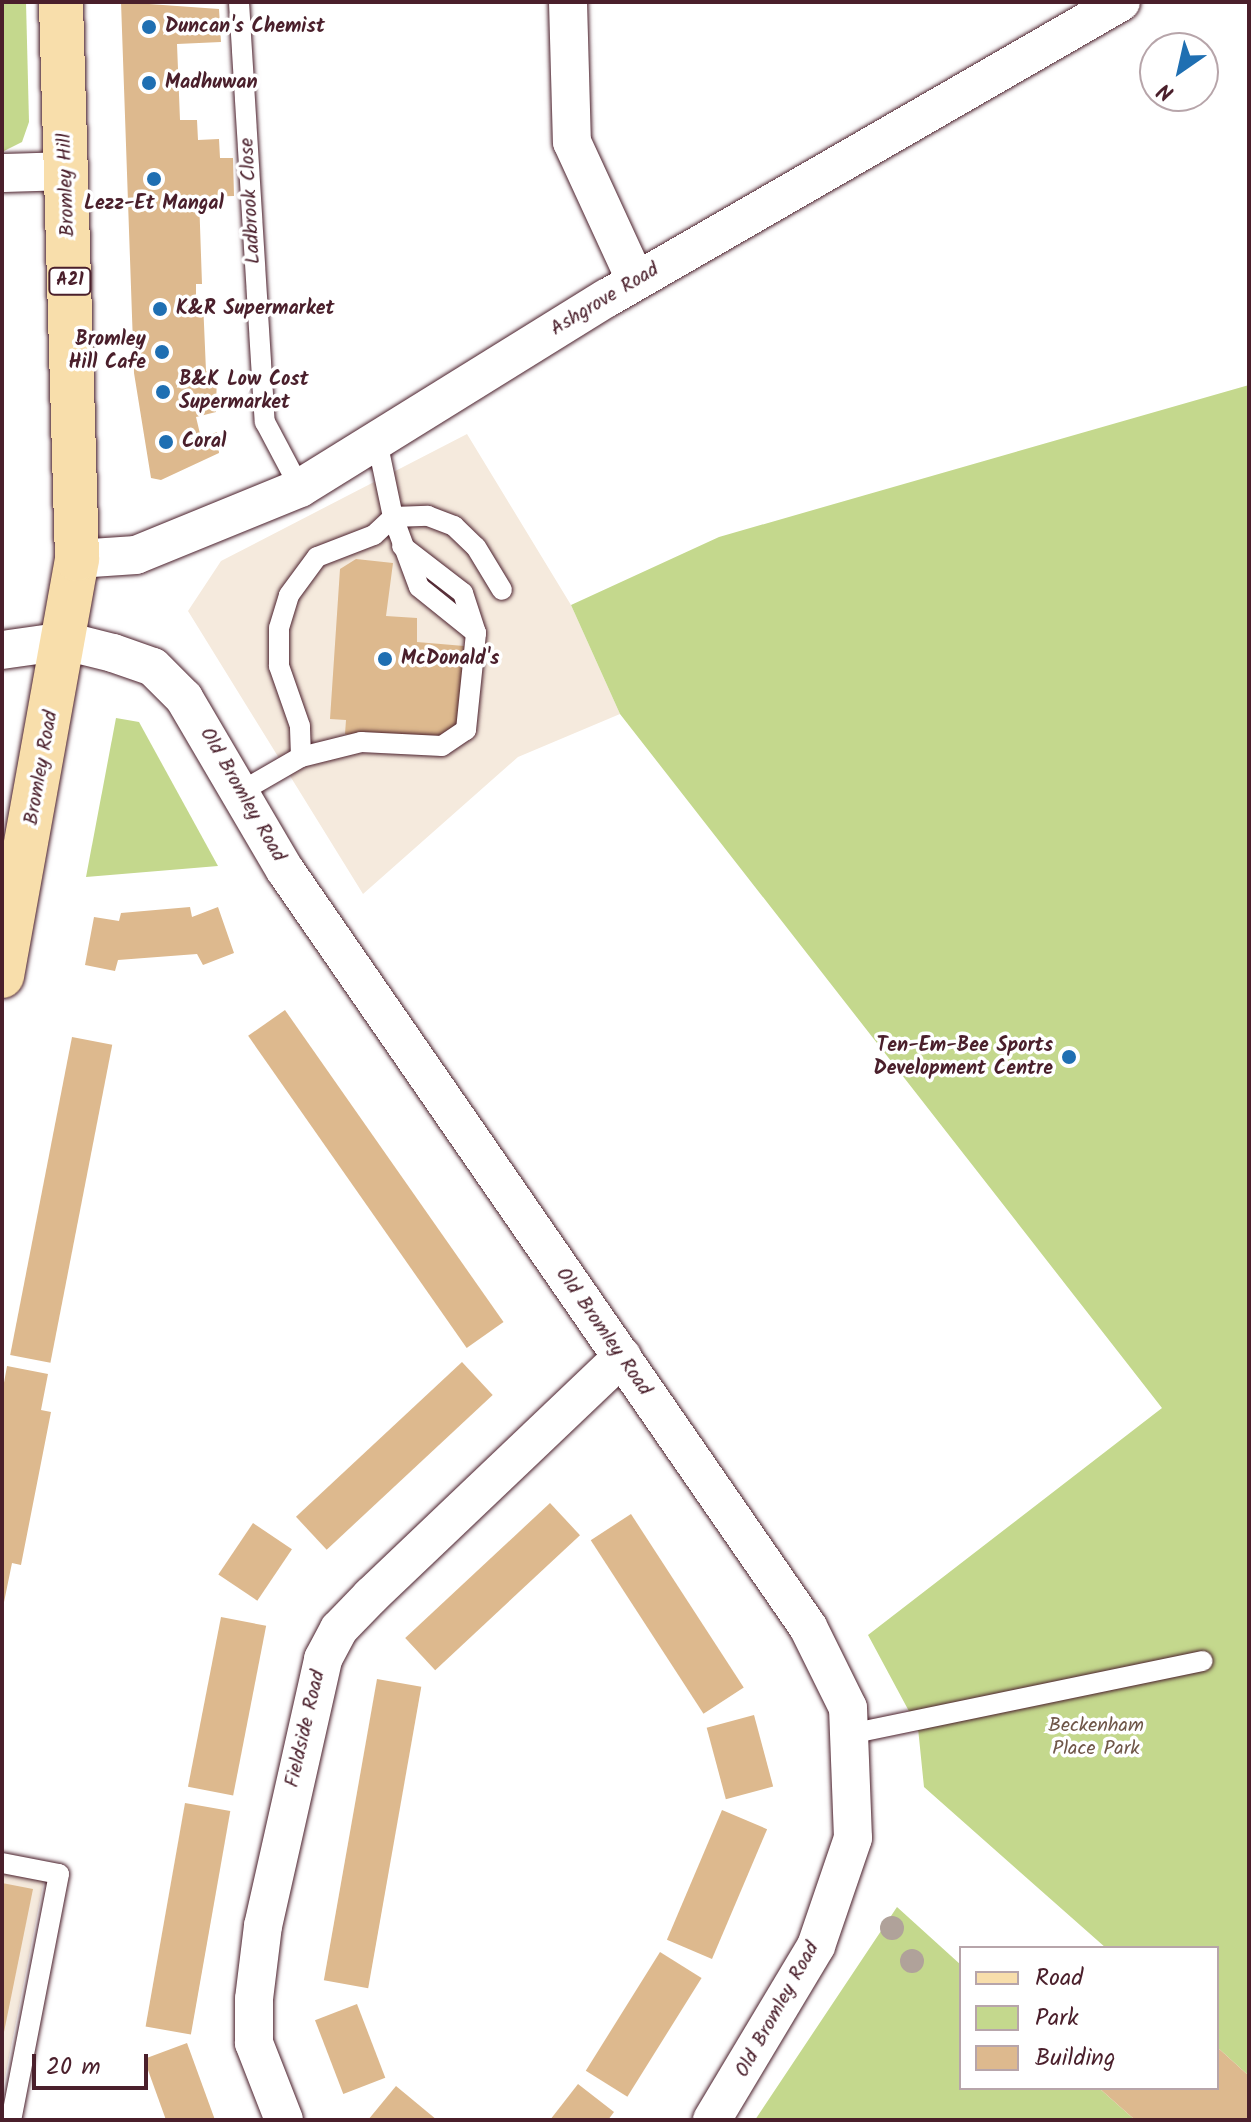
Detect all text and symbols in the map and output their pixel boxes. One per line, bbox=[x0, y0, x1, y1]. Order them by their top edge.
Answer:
place label: Duncan's Chemist bbox=[165, 15, 325, 39]
marker: Duncan's Chemist bbox=[140, 18, 158, 36]
north arrow bbox=[1139, 32, 1219, 112]
place label: Madhuwan bbox=[165, 71, 258, 95]
text: N bbox=[1151, 72, 1182, 109]
marker: Madhuwan bbox=[140, 74, 158, 92]
street label: Bromley Hill bbox=[53, 133, 81, 237]
street label: Ladbrook Close bbox=[236, 137, 266, 265]
marker: Lezz-Et Mangal bbox=[145, 170, 163, 188]
place label: Lezz-Et Mangal bbox=[84, 192, 224, 216]
street label: Ashgrove Road bbox=[546, 258, 664, 342]
road number: A21 bbox=[48, 267, 92, 295]
place label: K&R Supermarket bbox=[176, 297, 334, 321]
marker: K&R Supermarket bbox=[151, 300, 169, 318]
place label: Bromley Hill Cafe bbox=[68, 328, 146, 375]
marker: Bromley Hill Cafe bbox=[153, 343, 171, 361]
place label: B&K Low Cost Supermarket bbox=[179, 368, 309, 415]
marker: B&K Low Cost Supermarket bbox=[154, 383, 172, 401]
place label: Coral bbox=[182, 430, 226, 454]
marker: Coral bbox=[157, 433, 175, 451]
place label: McDonald's bbox=[401, 647, 499, 671]
marker: McDonald's bbox=[376, 650, 394, 668]
street label: Bromley Road bbox=[20, 709, 64, 827]
street label: Old Bromley Road bbox=[194, 724, 290, 866]
place label: Ten-Em-Bee Sports Development Centre bbox=[873, 1034, 1053, 1081]
marker: Ten-Em-Bee Sports Development Centre bbox=[1060, 1048, 1078, 1066]
street label: Old Bromley Road bbox=[550, 1263, 656, 1401]
street label: Fieldside Road bbox=[281, 1668, 331, 1790]
park label: Beckenham Place Park bbox=[1048, 1714, 1144, 1761]
street label: Old Bromley Road bbox=[731, 1938, 825, 2082]
legend bbox=[959, 1946, 1219, 2090]
text: Road bbox=[1035, 1959, 1083, 1998]
text: Park bbox=[1035, 1999, 1079, 2038]
scale bar bbox=[36, 2038, 152, 2088]
text: Building bbox=[1035, 2039, 1115, 2078]
text: 20 m bbox=[46, 2048, 101, 2087]

